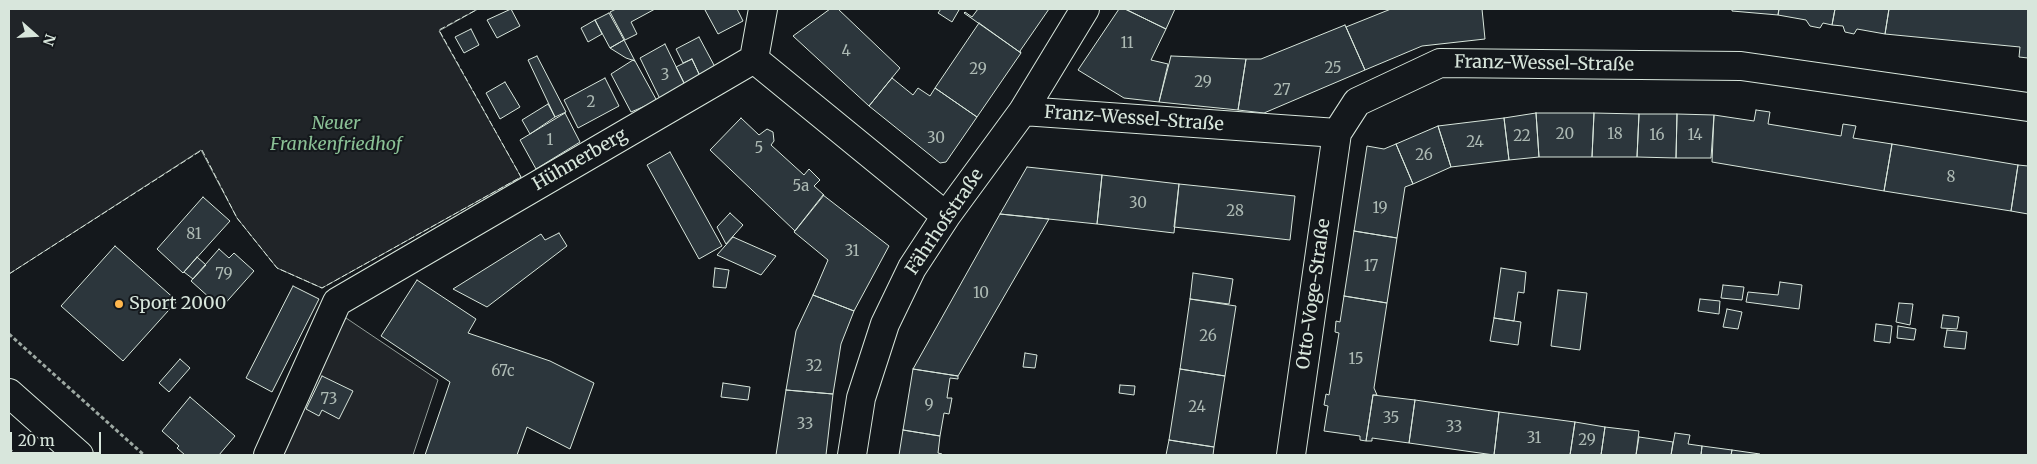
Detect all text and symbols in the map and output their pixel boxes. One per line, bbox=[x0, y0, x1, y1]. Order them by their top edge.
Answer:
north arrow bbox=[10, 10, 60, 60]
text: N bbox=[39, 32, 59, 48]
house number: 11 bbox=[1120, 35, 1134, 53]
house number: 4 bbox=[841, 43, 851, 61]
street label: Franz-Wessel-Straße bbox=[1454, 52, 1634, 76]
house number: 25 bbox=[1324, 60, 1342, 78]
house number: 29 bbox=[969, 61, 987, 79]
house number: 3 bbox=[661, 67, 669, 85]
house number: 29 bbox=[1194, 74, 1212, 92]
house number: 27 bbox=[1274, 82, 1290, 100]
house number: 2 bbox=[587, 94, 595, 112]
street label: Franz-Wessel-Straße bbox=[1043, 102, 1225, 136]
park label: Neuer Frankenfriedhof bbox=[270, 113, 402, 156]
street label: Hühnerberg bbox=[529, 124, 631, 196]
house number: 20 bbox=[1556, 126, 1574, 144]
house number: 18 bbox=[1607, 126, 1623, 144]
house number: 16 bbox=[1649, 127, 1665, 145]
house number: 14 bbox=[1687, 127, 1703, 145]
house number: 22 bbox=[1513, 128, 1531, 146]
house number: 30 bbox=[927, 130, 945, 148]
house number: 1 bbox=[547, 132, 553, 150]
house number: 24 bbox=[1466, 134, 1484, 152]
house number: 5 bbox=[755, 140, 763, 158]
house number: 26 bbox=[1415, 147, 1433, 165]
street label: Fährhofstraße bbox=[902, 165, 988, 279]
house number: 8 bbox=[1947, 169, 1955, 187]
house number: 5a bbox=[793, 178, 809, 196]
house number: 30 bbox=[1129, 195, 1147, 213]
house number: 19 bbox=[1372, 200, 1388, 218]
house number: 28 bbox=[1226, 203, 1244, 221]
street label: Otto-Voge-Straße bbox=[1293, 217, 1335, 371]
house number: 81 bbox=[186, 226, 202, 244]
house number: 31 bbox=[845, 243, 859, 261]
house number: 17 bbox=[1364, 258, 1378, 276]
house number: 79 bbox=[215, 266, 233, 284]
house number: 10 bbox=[973, 285, 989, 303]
place label: Sport 2000 bbox=[129, 293, 226, 315]
marker: Sport 2000 bbox=[113, 298, 125, 310]
house number: 26 bbox=[1199, 328, 1217, 346]
house number: 15 bbox=[1348, 351, 1364, 369]
house number: 32 bbox=[805, 358, 823, 376]
house number: 67c bbox=[491, 363, 515, 381]
house number: 73 bbox=[321, 391, 337, 409]
house number: 9 bbox=[924, 397, 934, 415]
house number: 24 bbox=[1188, 399, 1206, 417]
house number: 35 bbox=[1383, 410, 1399, 428]
house number: 33 bbox=[797, 416, 813, 434]
house number: 33 bbox=[1446, 419, 1462, 437]
scale bar bbox=[12, 422, 104, 454]
house number: 31 bbox=[1527, 430, 1541, 448]
text: 20 m bbox=[18, 431, 55, 450]
house number: 29 bbox=[1578, 432, 1596, 450]

